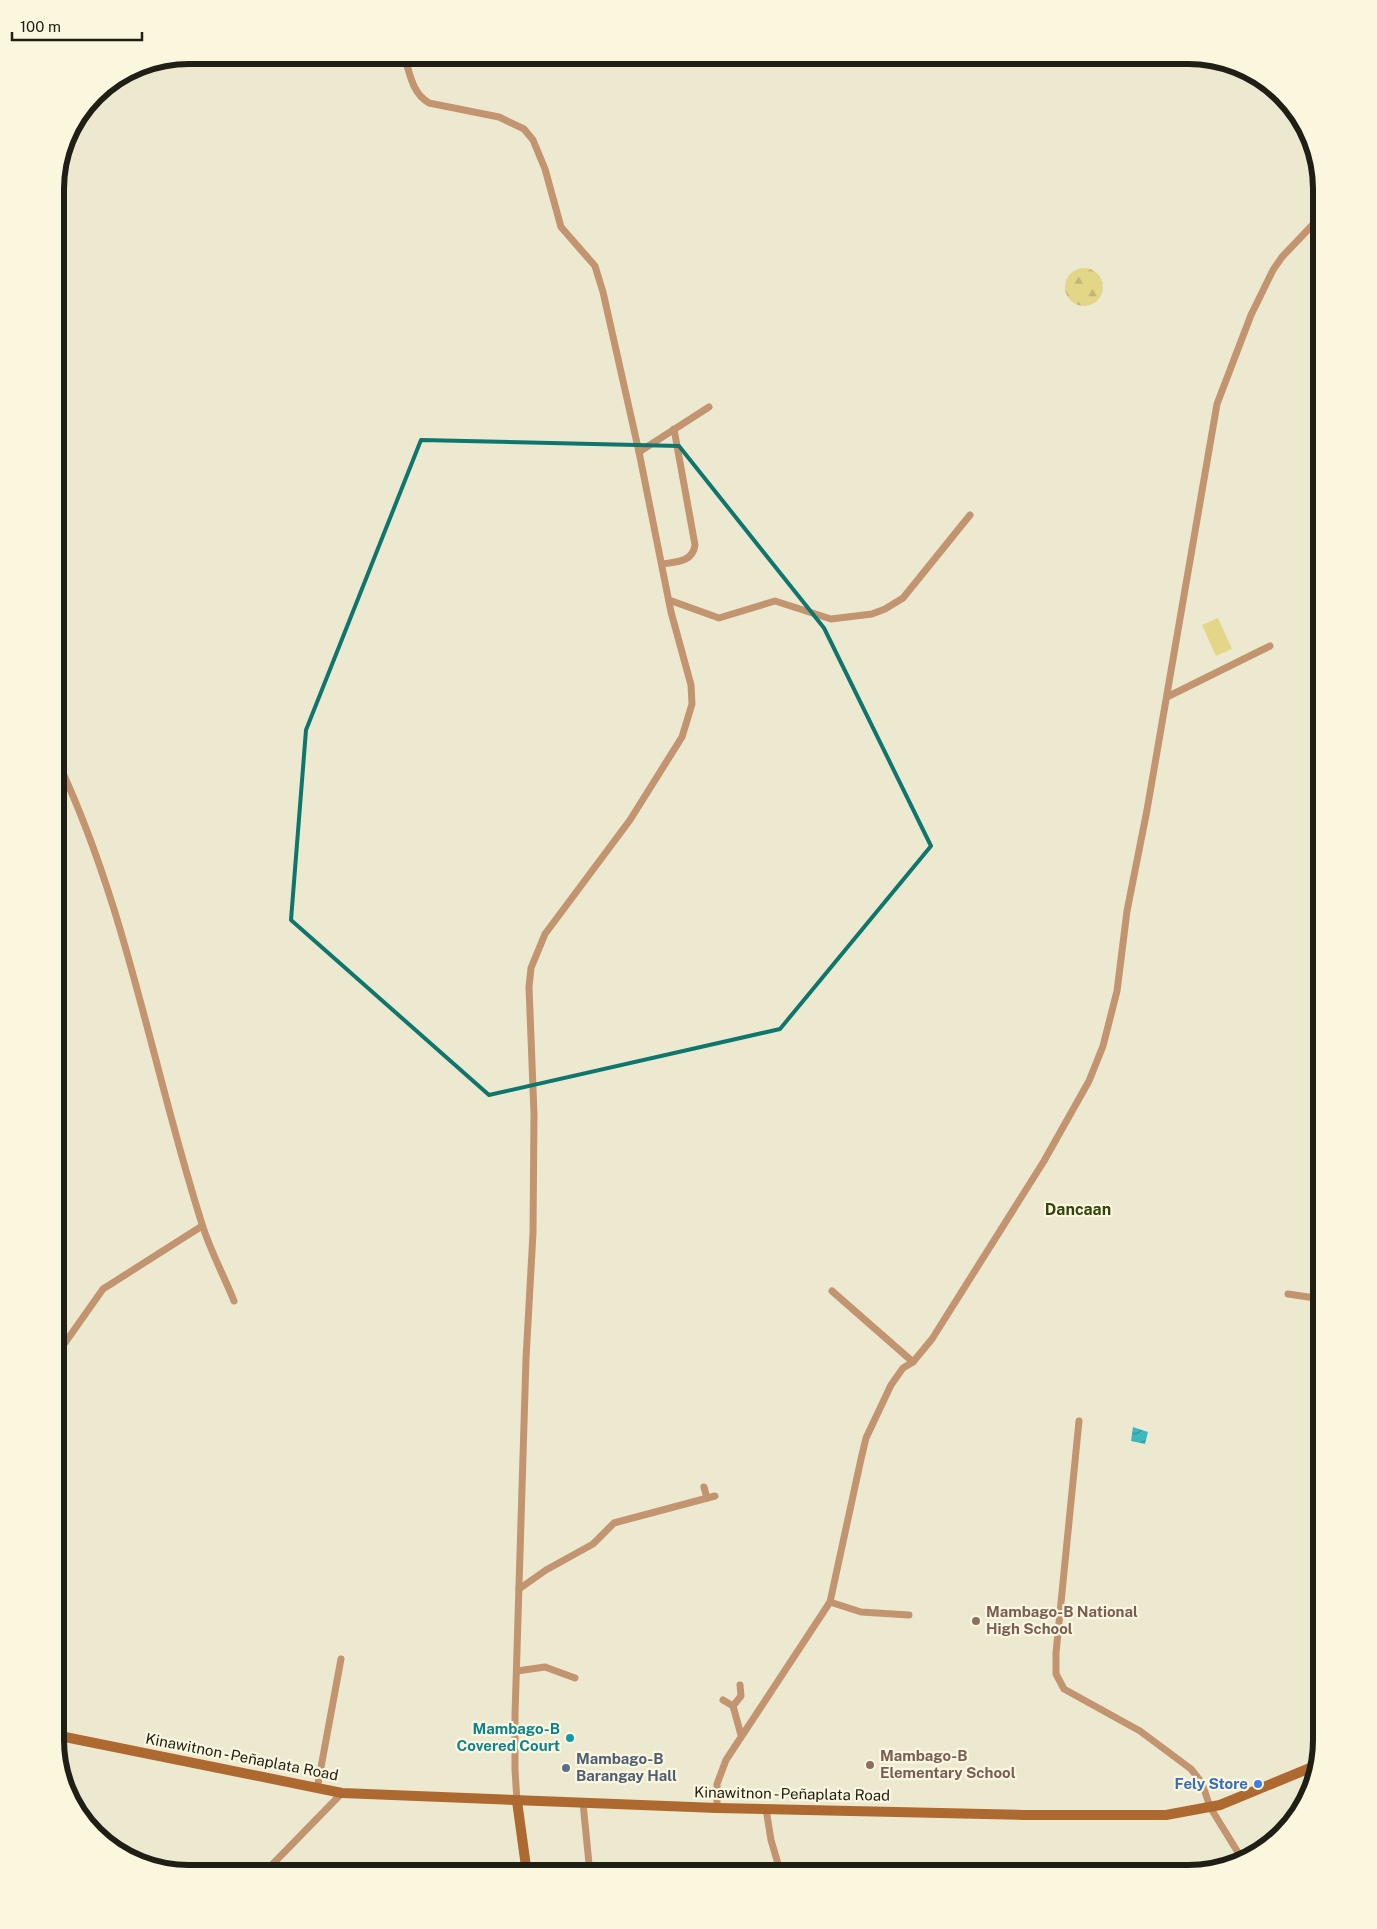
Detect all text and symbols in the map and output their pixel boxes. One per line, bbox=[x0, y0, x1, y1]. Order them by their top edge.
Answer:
scale bar bbox=[12, 10, 142, 42]
text: 100 m bbox=[20, 18, 61, 35]
district label: Dancaan bbox=[1045, 1200, 1111, 1219]
place label: Mambago-B National High School bbox=[986, 1603, 1138, 1637]
marker: Mambago-B National High School bbox=[970, 1615, 982, 1627]
place label: Mambago-B Covered Court bbox=[457, 1720, 560, 1754]
street label: Kinawitnon - Peñaplata Road bbox=[144, 1729, 340, 1784]
marker: Mambago-B Covered Court bbox=[564, 1732, 576, 1744]
place label: Mambago-B Elementary School bbox=[880, 1747, 1016, 1781]
place label: Mambago-B Barangay Hall bbox=[576, 1750, 677, 1784]
marker: Mambago-B Elementary School bbox=[864, 1759, 876, 1771]
marker: Mambago-B Barangay Hall bbox=[560, 1762, 572, 1774]
place label: Fely Store bbox=[1175, 1775, 1248, 1792]
marker: Fely Store bbox=[1252, 1778, 1264, 1790]
street label: Kinawitnon - Peñaplata Road bbox=[694, 1783, 890, 1804]

